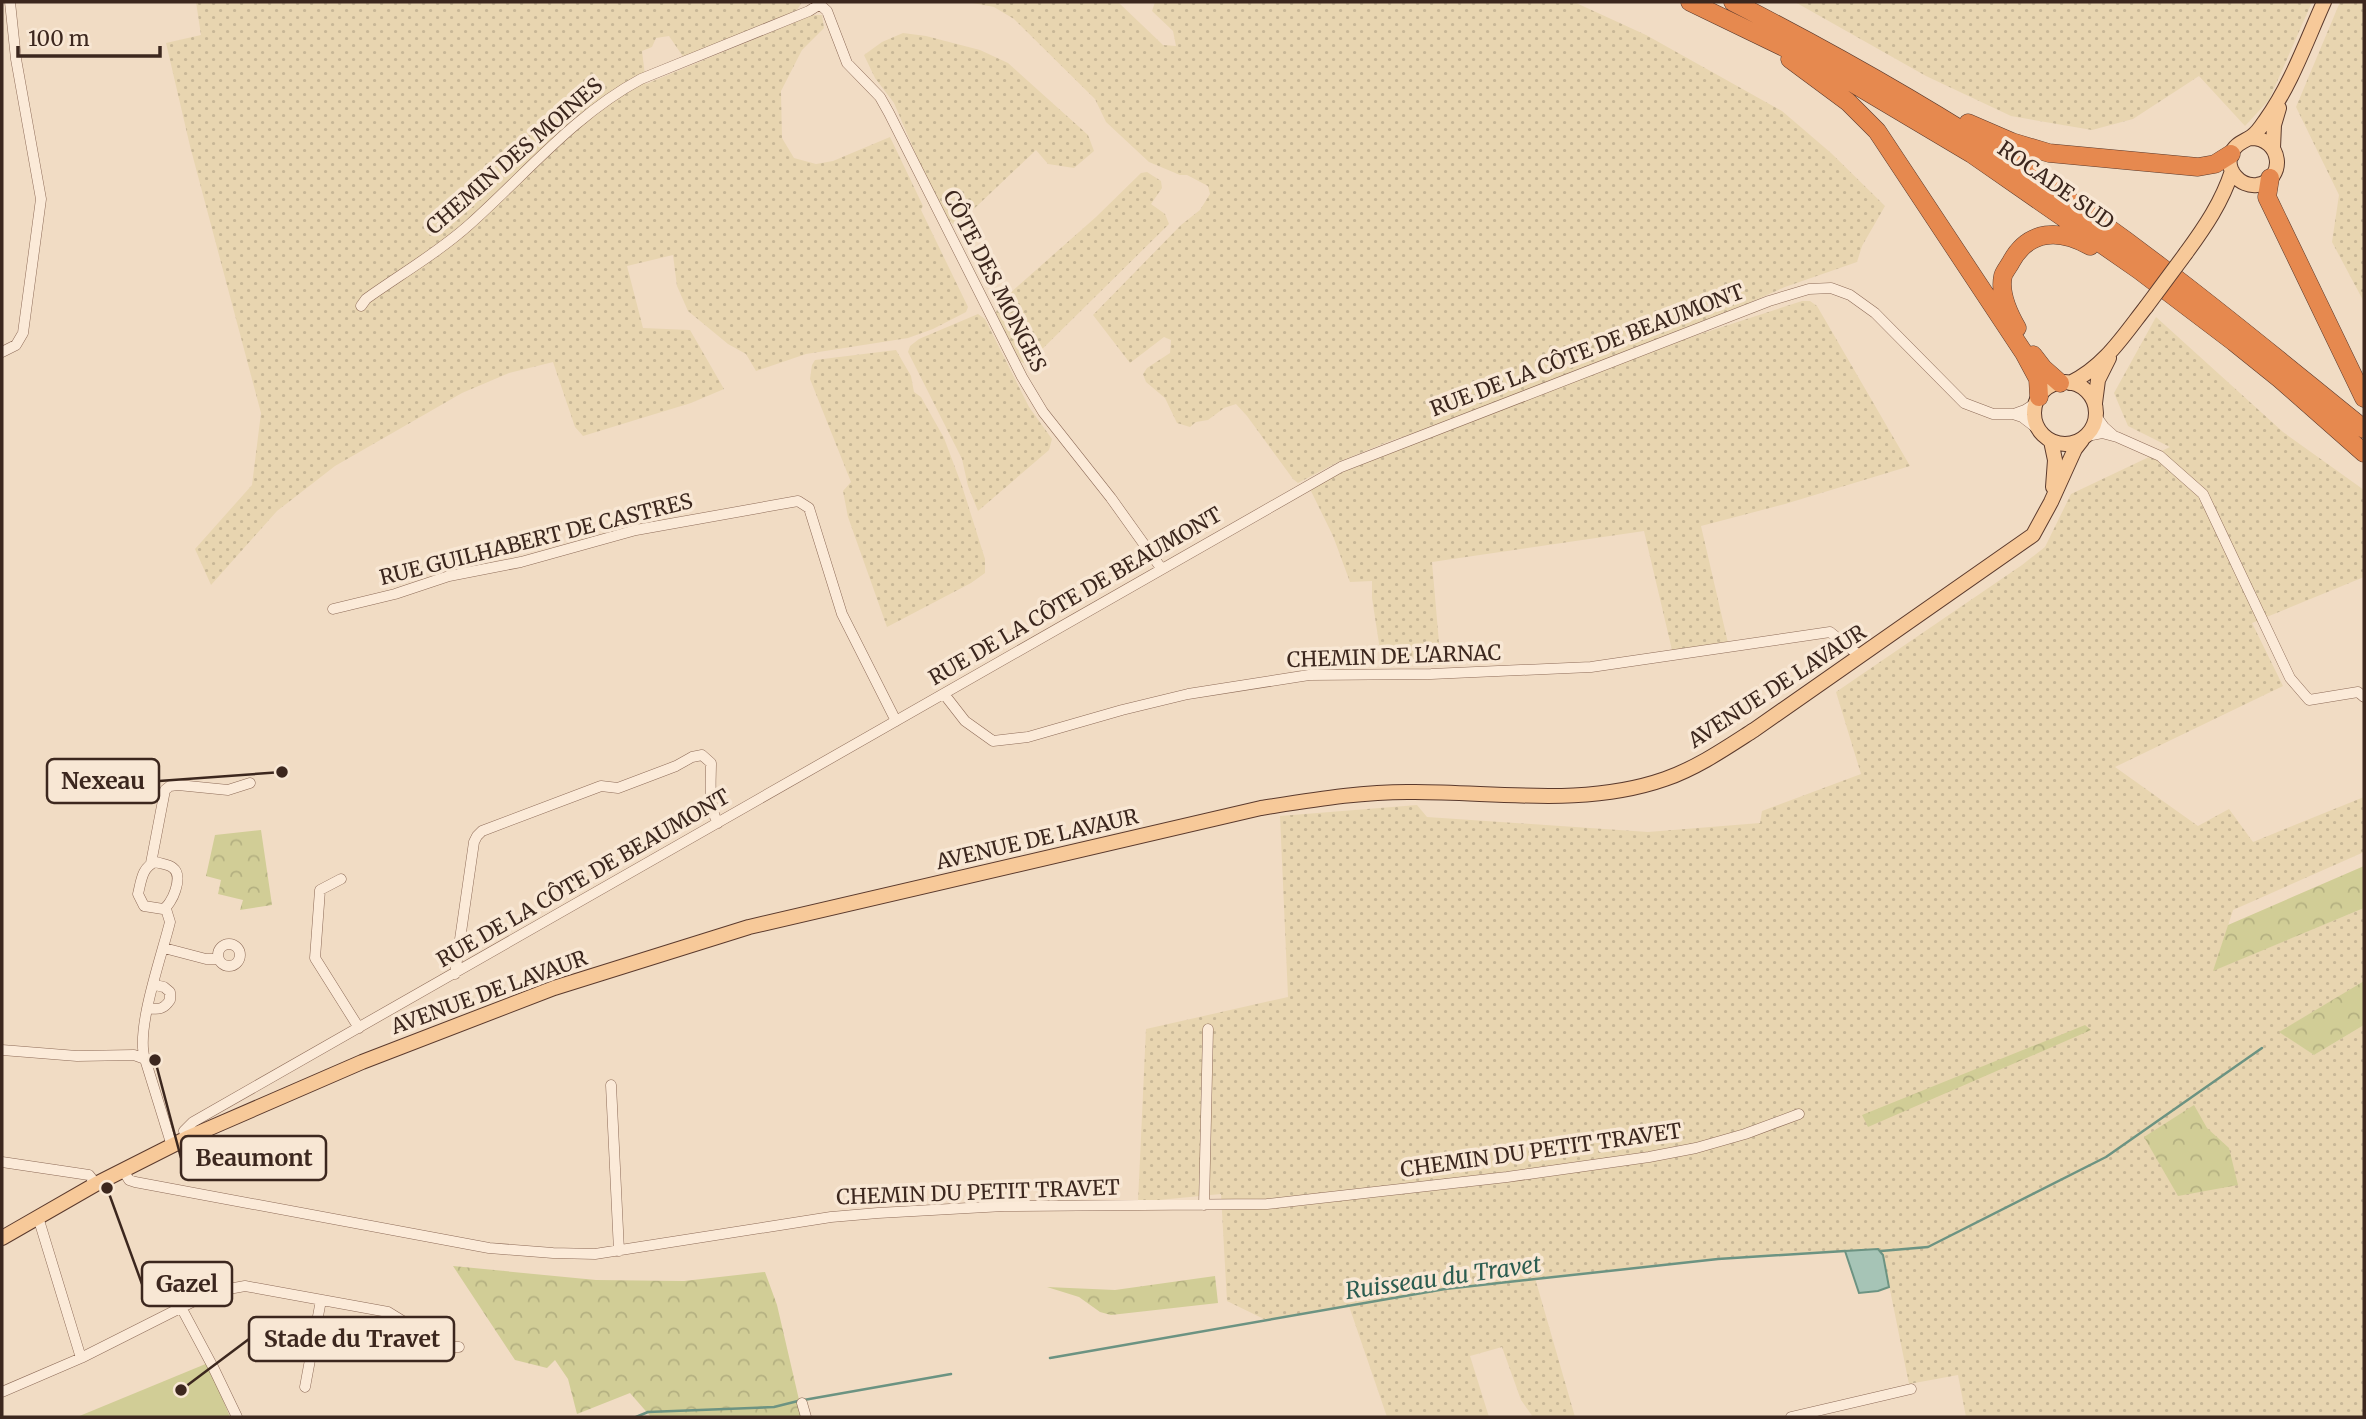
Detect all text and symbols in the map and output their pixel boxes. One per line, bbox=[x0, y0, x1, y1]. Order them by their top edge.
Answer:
scale bar bbox=[18, 14, 159, 58]
text: 100 m bbox=[28, 25, 90, 52]
street label: CHEMIN DES MOINES bbox=[420, 72, 608, 240]
street label: ROCADE SUD bbox=[1992, 135, 2120, 235]
street label: CÔTE DES MONGES bbox=[937, 186, 1053, 376]
street label: RUE DE LA CÔTE DE BEAUMONT bbox=[1426, 277, 1748, 422]
street label: RUE GUILHABERT DE CASTRES bbox=[377, 487, 695, 591]
street label: RUE DE LA CÔTE DE BEAUMONT bbox=[924, 501, 1227, 691]
street label: AVENUE DE LAVAUR bbox=[1682, 618, 1871, 754]
street label: CHEMIN DE L'ARNAC bbox=[1286, 639, 1502, 673]
callout: Nexeau bbox=[47, 759, 159, 803]
text: Nexeau bbox=[61, 766, 145, 795]
street label: RUE DE LA CÔTE DE BEAUMONT bbox=[432, 783, 735, 973]
street label: AVENUE DE LAVAUR bbox=[932, 802, 1141, 876]
street label: AVENUE DE LAVAUR bbox=[386, 944, 591, 1040]
street label: CHEMIN DU PETIT TRAVET bbox=[1399, 1117, 1684, 1183]
callout: Beaumont bbox=[181, 1136, 326, 1180]
text: Beaumont bbox=[195, 1143, 313, 1172]
street label: CHEMIN DU PETIT TRAVET bbox=[836, 1174, 1121, 1210]
water label: Ruisseau du Travet bbox=[1343, 1249, 1543, 1305]
callout: Gazel bbox=[142, 1262, 232, 1306]
text: Gazel bbox=[156, 1269, 219, 1298]
callout: Stade du Travet bbox=[249, 1317, 454, 1361]
text: Stade du Travet bbox=[264, 1324, 440, 1353]

